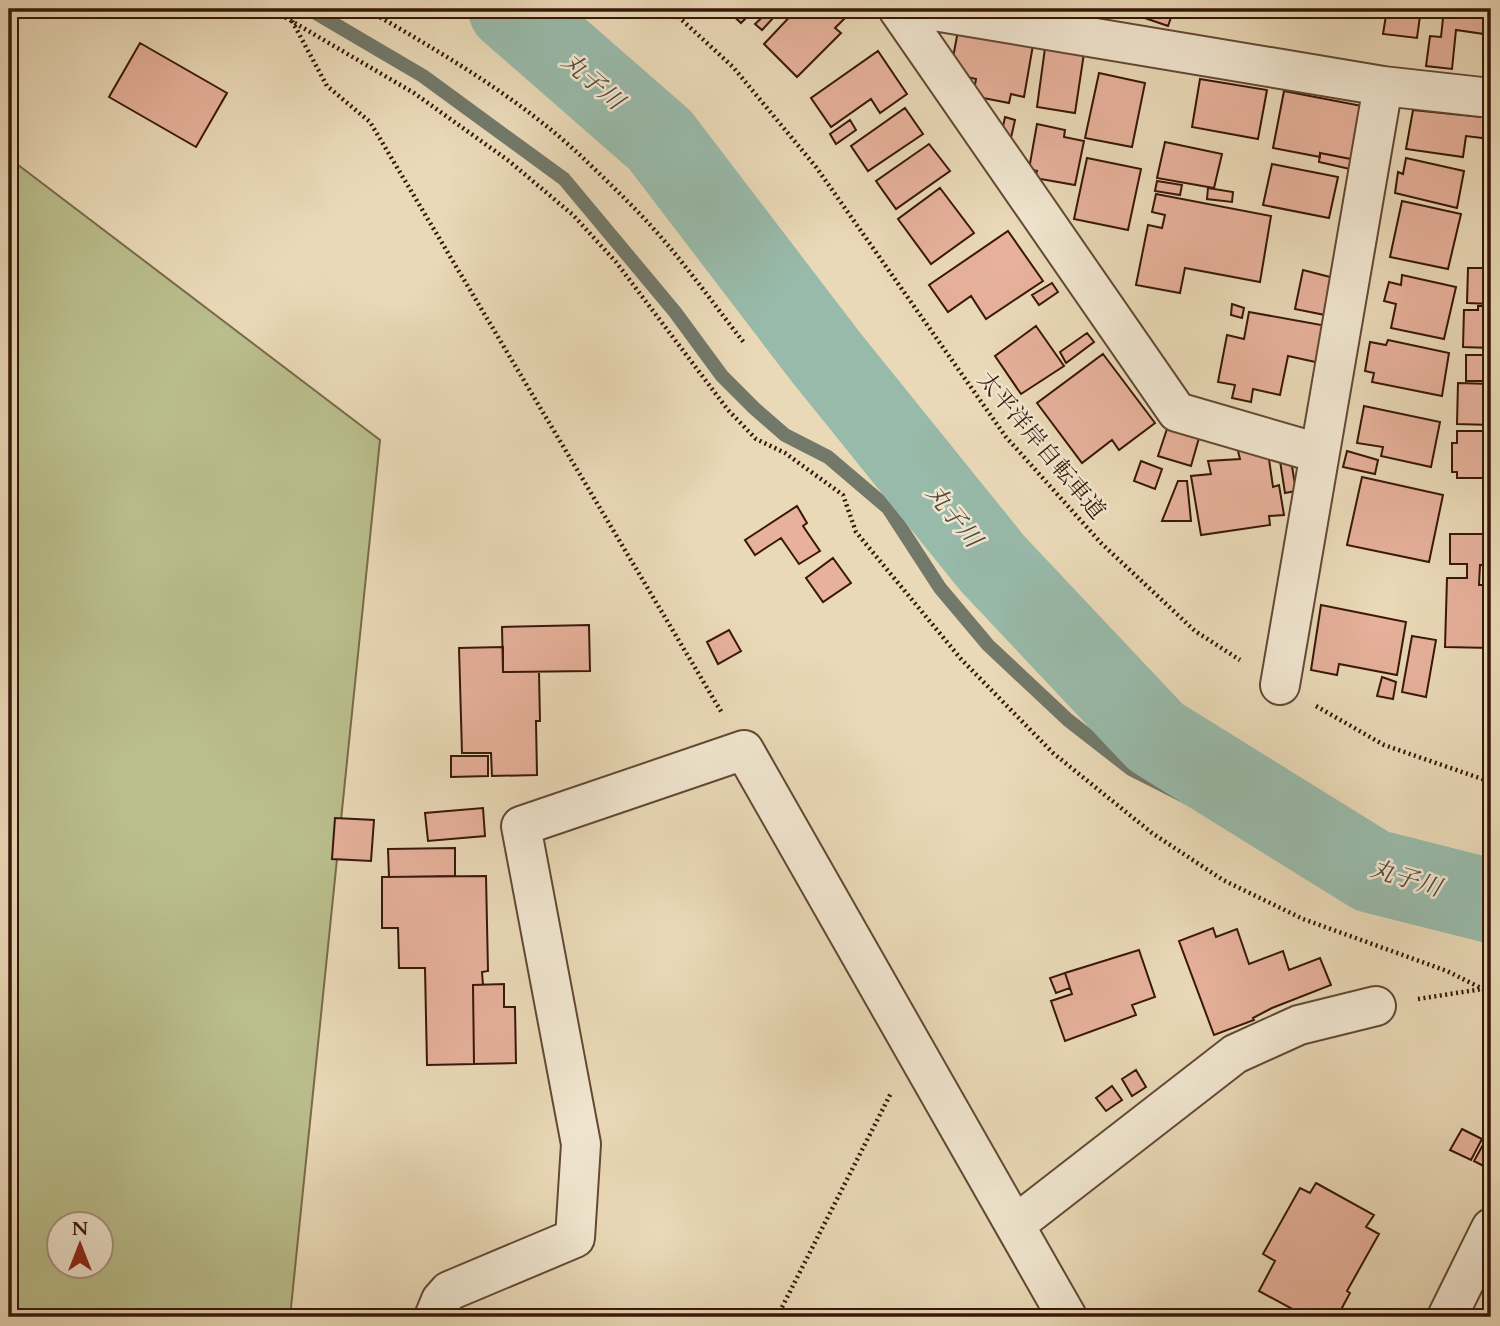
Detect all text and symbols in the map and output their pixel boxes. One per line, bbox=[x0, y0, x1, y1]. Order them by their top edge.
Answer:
water label: 丸子川 bbox=[555, 45, 633, 119]
street label: 太平洋岸自転車道 bbox=[971, 365, 1113, 526]
water label: 丸子川 bbox=[918, 478, 991, 557]
water label: 丸子川 bbox=[1367, 852, 1448, 906]
north arrow bbox=[46, 1210, 116, 1280]
text: N bbox=[72, 1216, 89, 1242]

